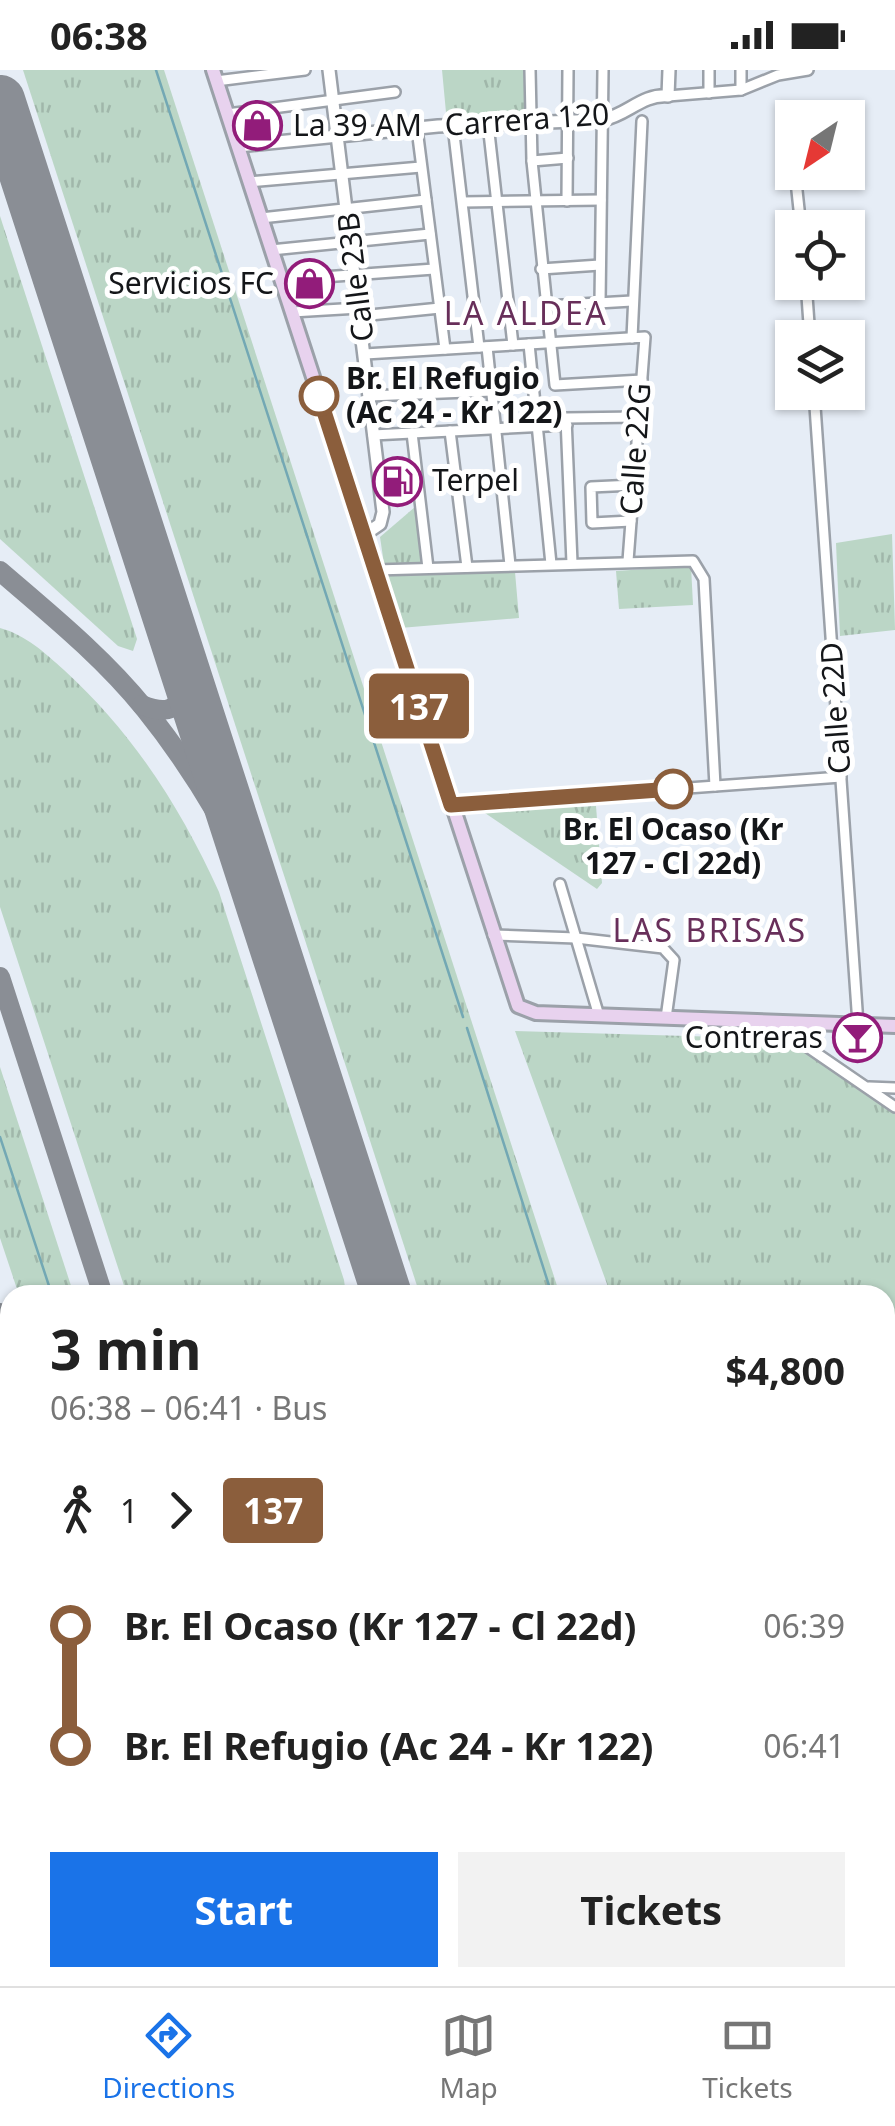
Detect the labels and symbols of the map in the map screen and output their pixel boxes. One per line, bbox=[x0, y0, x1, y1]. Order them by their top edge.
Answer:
street label: Carrera 120 bbox=[443, 92, 611, 145]
shop icon: La 39 AM bbox=[232, 100, 284, 152]
north arrow bbox=[775, 100, 865, 190]
place label: La 39 AM bbox=[293, 104, 422, 145]
street label: Calle 23B bbox=[326, 210, 383, 344]
shop icon: Servicios FC bbox=[283, 258, 335, 310]
place label: Servicios FC bbox=[108, 262, 274, 303]
district label: LA ALDEA bbox=[444, 291, 608, 334]
place label: Br. El Refugio (Ac 24 - Kr 122) bbox=[346, 357, 563, 432]
marker: Br. El Refugio (Ac 24 - Kr 122) bbox=[300, 377, 338, 415]
street label: Calle 22G bbox=[609, 382, 660, 516]
fuel station icon: Terpel bbox=[371, 455, 423, 507]
place label: Terpel bbox=[432, 459, 519, 500]
street label: Calle 22D bbox=[809, 641, 860, 775]
line badge: 137 bbox=[362, 674, 476, 738]
marker: Br. El Ocaso (Kr 127 - Cl 22d) bbox=[654, 770, 692, 808]
place label: Br. El Ocaso (Kr 127 - Cl 22d) bbox=[563, 808, 784, 883]
district label: LAS BRISAS bbox=[612, 908, 808, 951]
bar icon: Contreras bbox=[832, 1012, 884, 1064]
place label: Contreras bbox=[685, 1016, 823, 1057]

